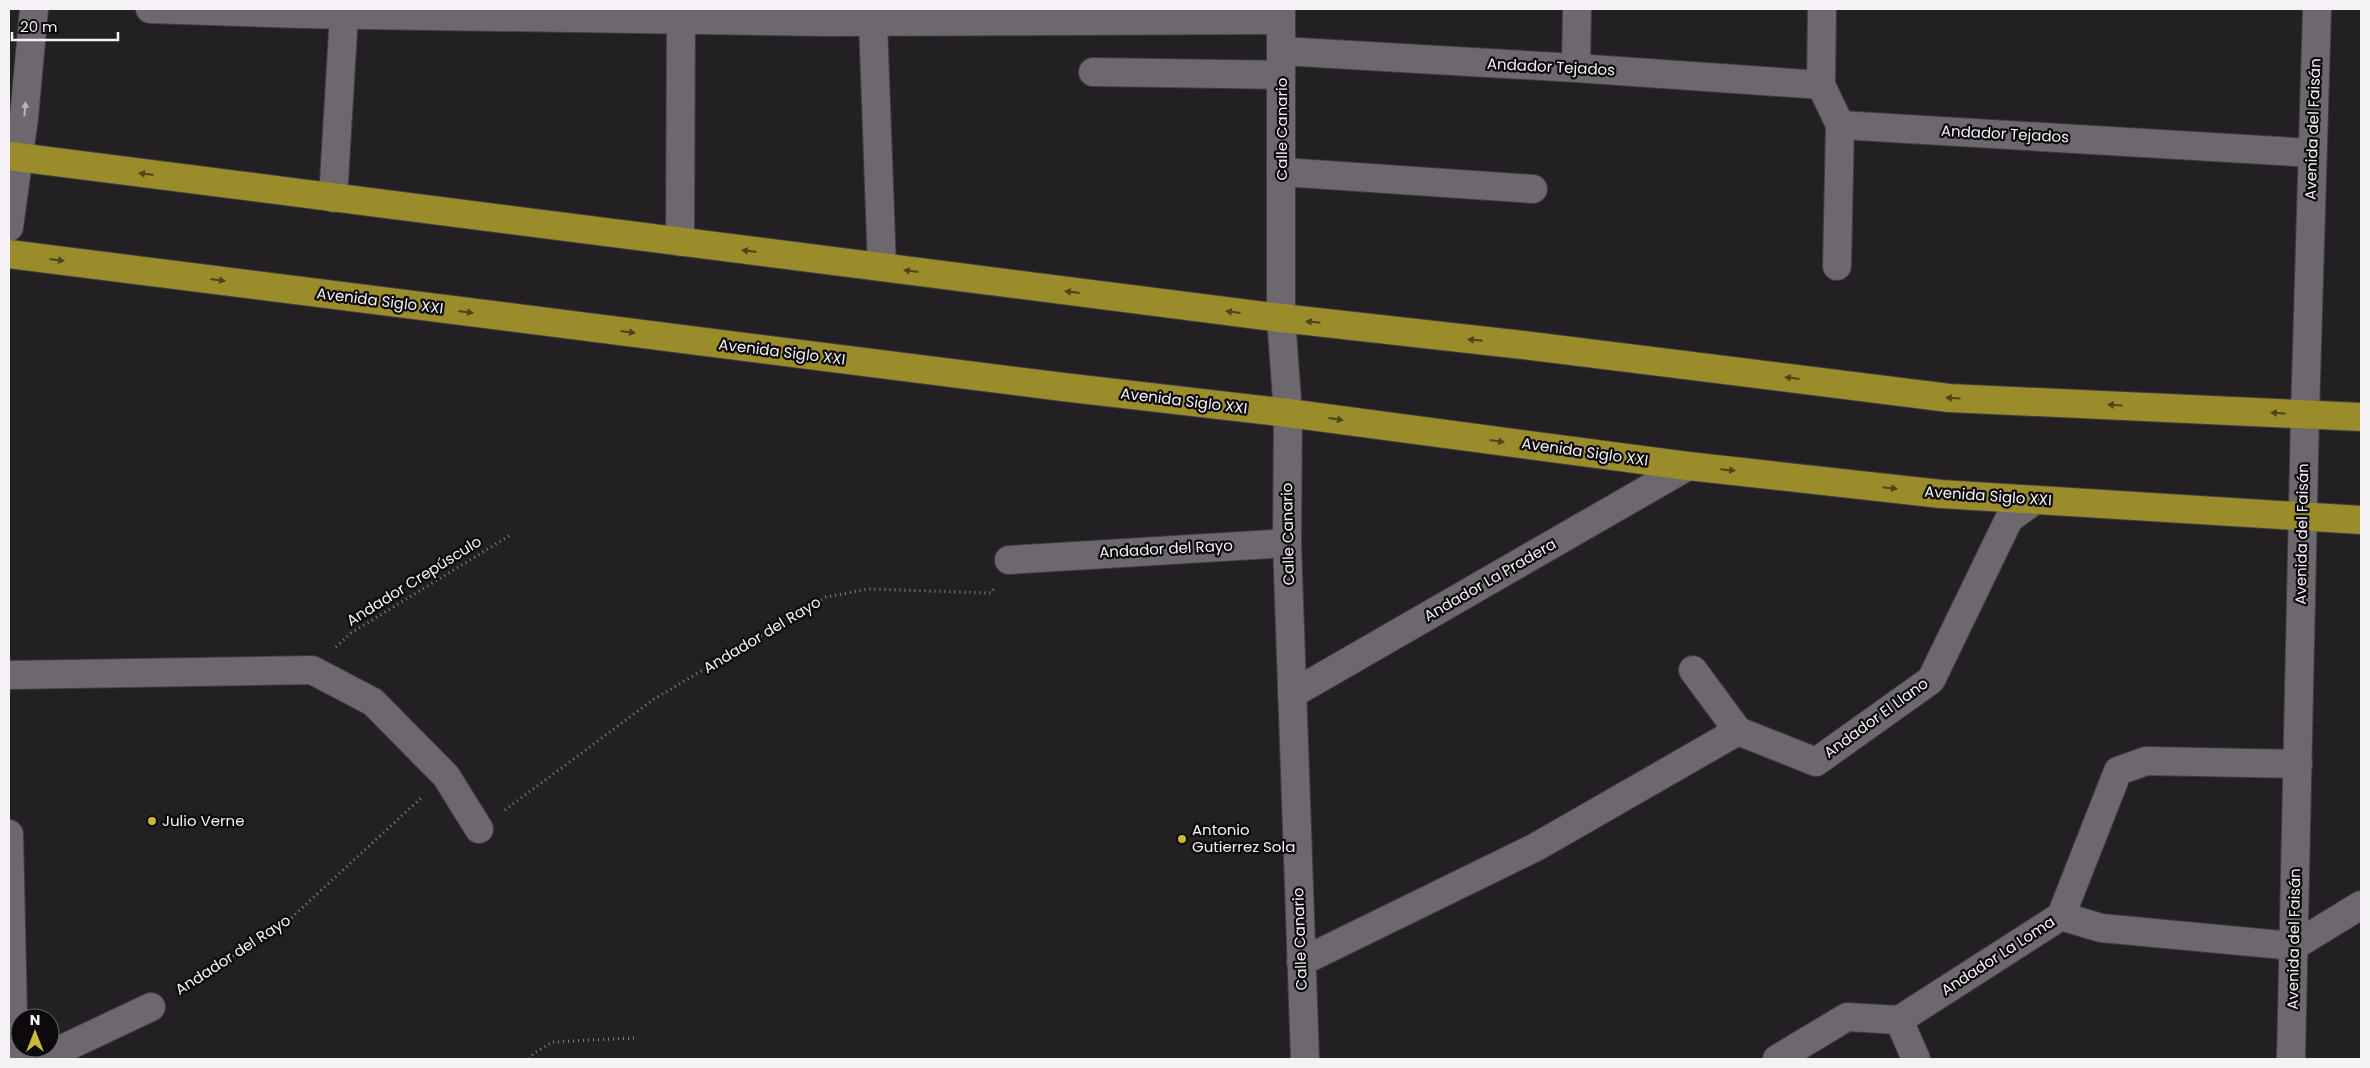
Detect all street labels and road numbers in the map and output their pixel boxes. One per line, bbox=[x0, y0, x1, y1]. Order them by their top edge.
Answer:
street label: Andador Tejados bbox=[1486, 53, 1616, 80]
street label: Avenida del Faisán bbox=[2300, 58, 2325, 200]
street label: Calle Canario bbox=[1271, 78, 1292, 180]
street label: Andador Tejados bbox=[1940, 120, 2070, 147]
street label: Avenida Siglo XXI bbox=[315, 282, 445, 319]
street label: Avenida Siglo XXI bbox=[717, 333, 847, 370]
street label: Avenida Siglo XXI bbox=[1119, 382, 1249, 419]
street label: Avenida Siglo XXI bbox=[1520, 432, 1650, 471]
street label: Avenida del Faisán bbox=[2290, 463, 2313, 605]
street label: Avenida Siglo XXI bbox=[1924, 481, 2052, 510]
street label: Calle Canario bbox=[1276, 482, 1299, 586]
street label: Andador Crepúsculo bbox=[342, 531, 485, 631]
street label: Andador La Pradera bbox=[1420, 533, 1560, 626]
street label: Andador del Rayo bbox=[1099, 535, 1233, 562]
street label: Andador del Rayo bbox=[699, 591, 824, 678]
street label: Andador El Llano bbox=[1819, 673, 1932, 763]
street label: Avenida del Faisán bbox=[2282, 868, 2305, 1010]
street label: Calle Canario bbox=[1287, 887, 1312, 991]
street label: Andador del Rayo bbox=[171, 909, 295, 1000]
street label: Andador La Loma bbox=[1937, 911, 2059, 1000]

